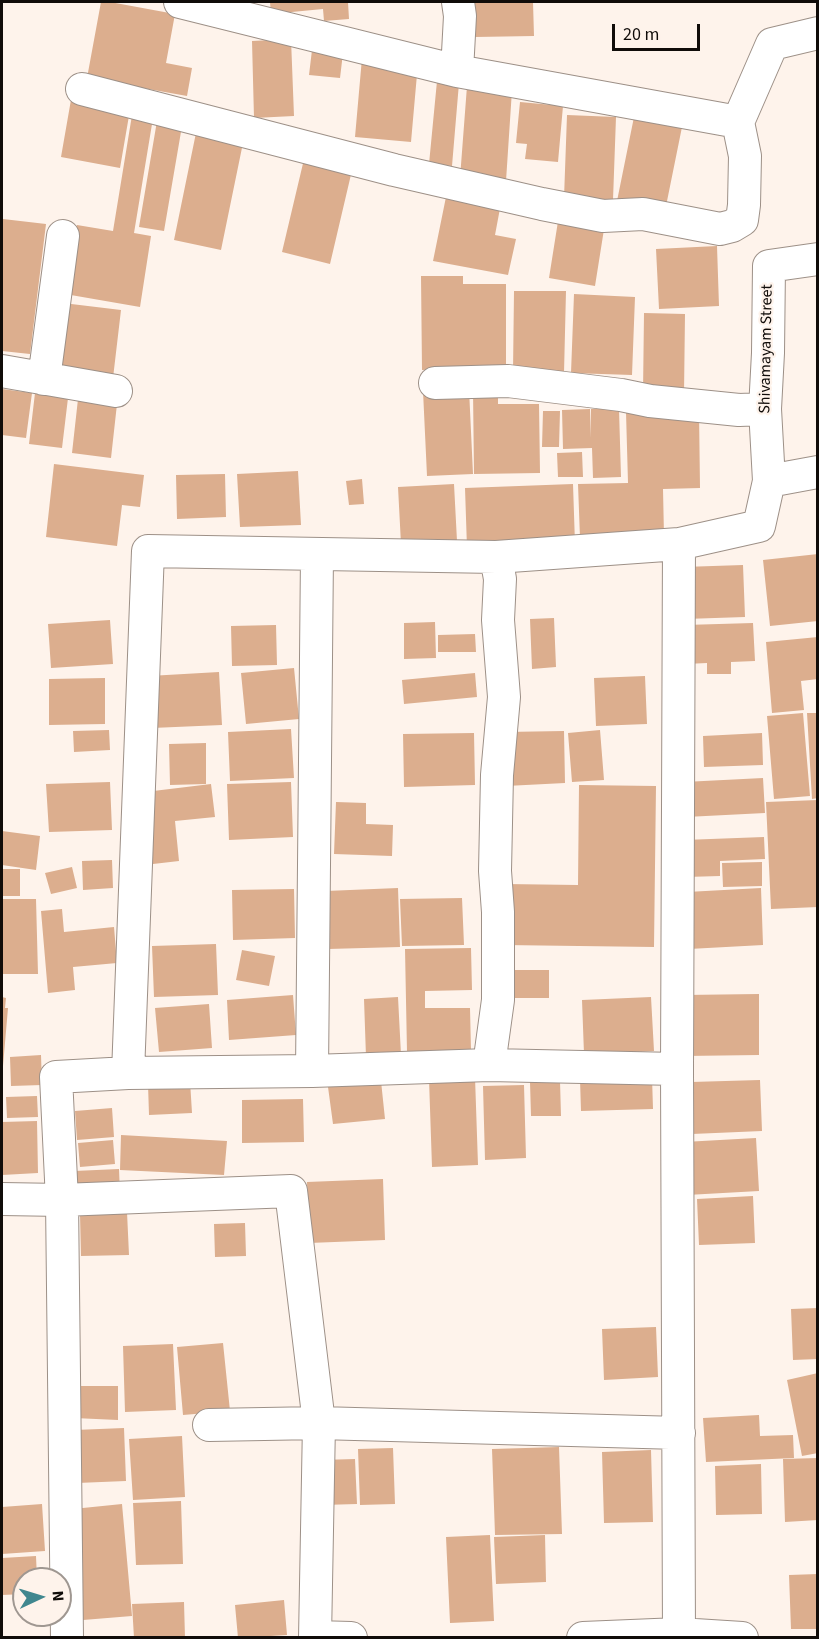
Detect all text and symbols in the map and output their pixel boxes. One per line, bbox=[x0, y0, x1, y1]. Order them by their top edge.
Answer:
scale bar bbox=[615, 12, 704, 50]
text: 20 m bbox=[623, 22, 659, 47]
street label: Shivamayam Street bbox=[756, 284, 778, 414]
north arrow bbox=[12, 1567, 72, 1627]
text: N bbox=[47, 1590, 69, 1602]

